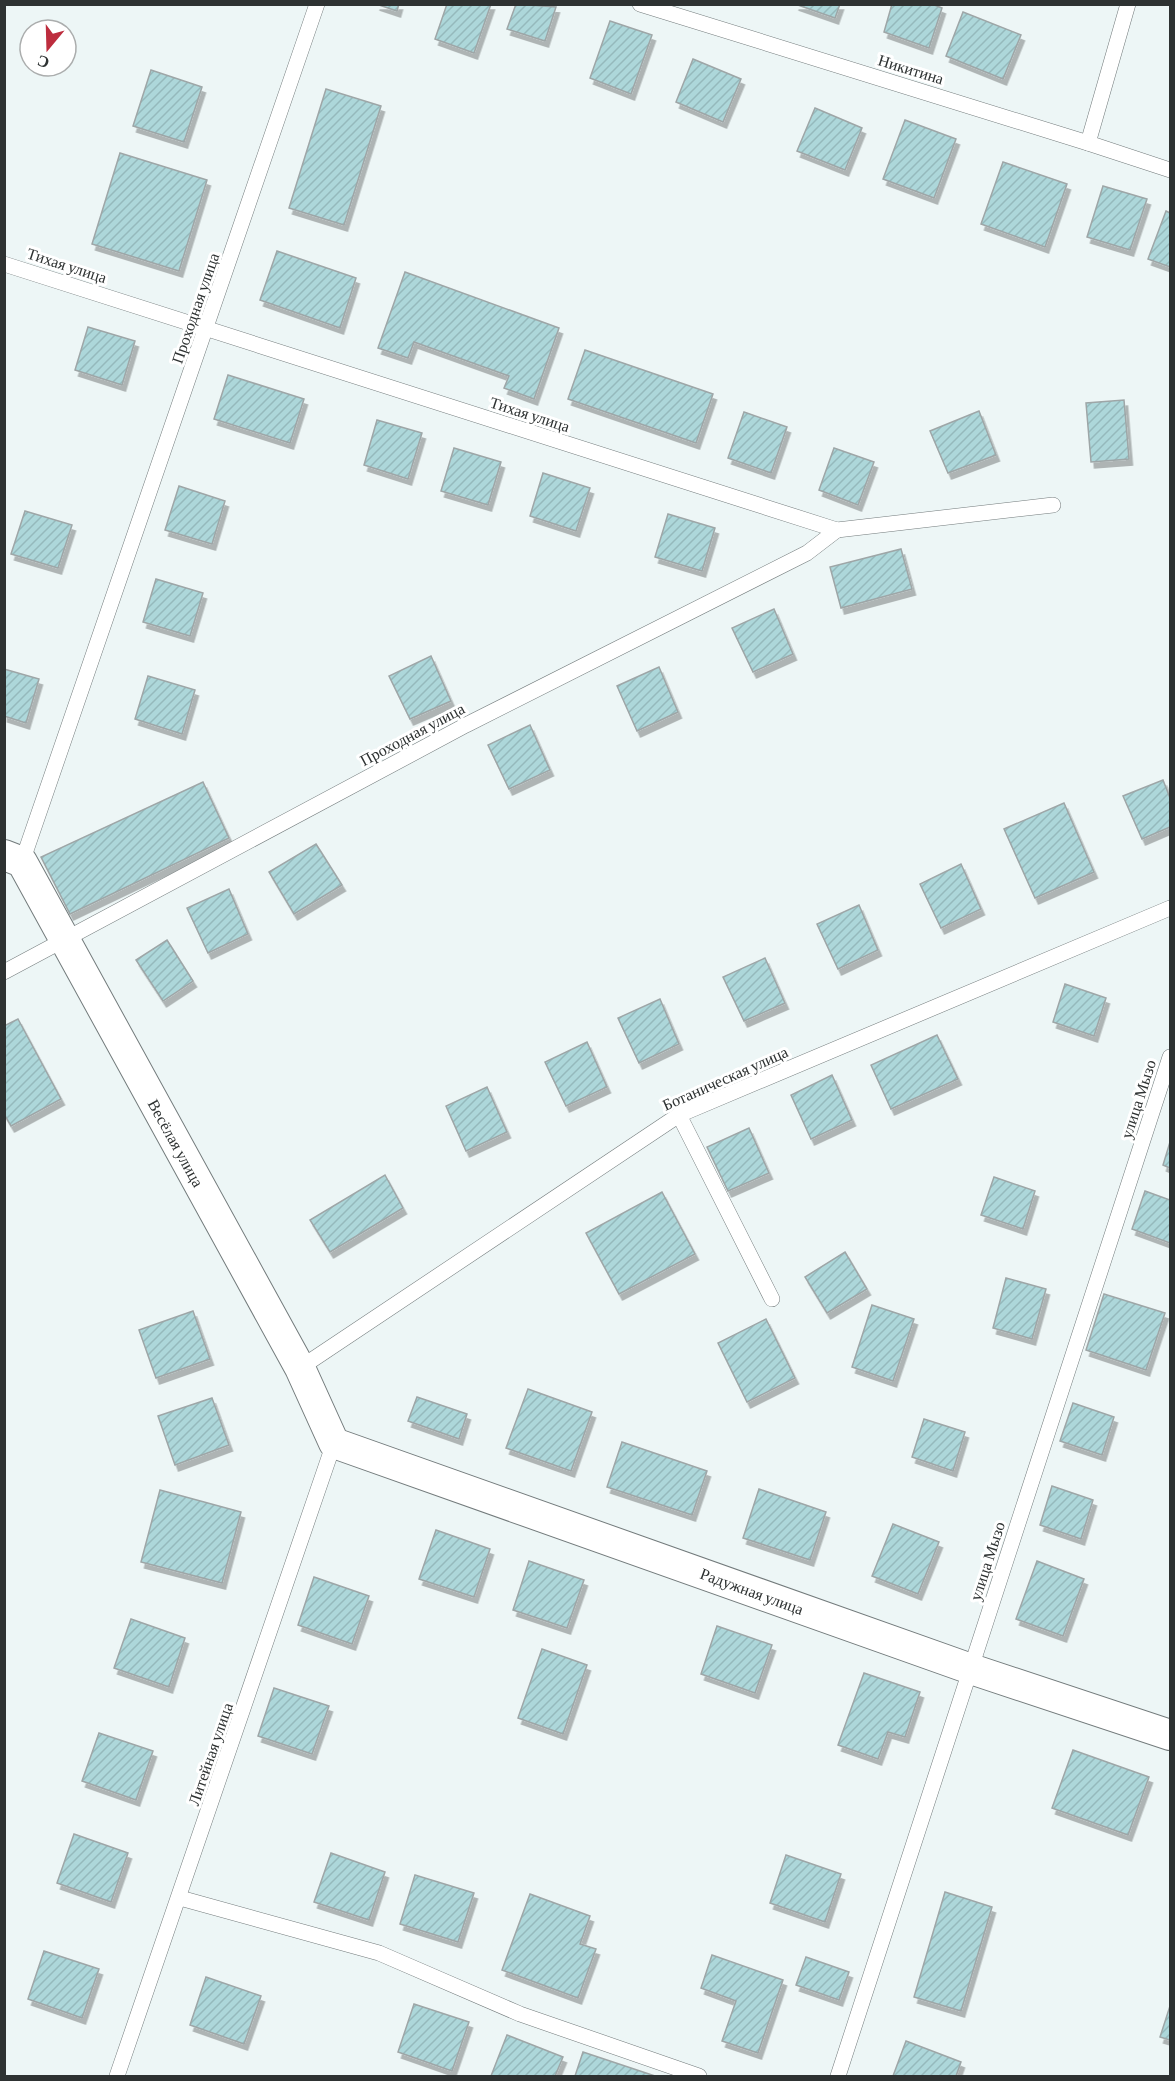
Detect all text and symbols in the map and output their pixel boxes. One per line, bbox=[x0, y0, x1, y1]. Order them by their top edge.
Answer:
north arrow bbox=[18, 18, 78, 78]
street label: Никитина bbox=[876, 51, 946, 87]
text: С bbox=[35, 52, 52, 72]
street label: Тихая улица bbox=[25, 245, 109, 287]
street label: Проходная улица bbox=[169, 251, 223, 366]
street label: Тихая улица bbox=[488, 394, 572, 436]
street label: Проходная улица bbox=[357, 700, 468, 770]
street label: Ботаническая улица bbox=[660, 1043, 791, 1115]
street label: улица Мызо bbox=[1118, 1058, 1160, 1141]
street label: Весёлая улица bbox=[144, 1097, 207, 1190]
street label: улица Мызо bbox=[967, 1520, 1009, 1603]
street label: Радужная улица bbox=[698, 1565, 806, 1619]
street label: Литейная улица bbox=[185, 1701, 237, 1808]

